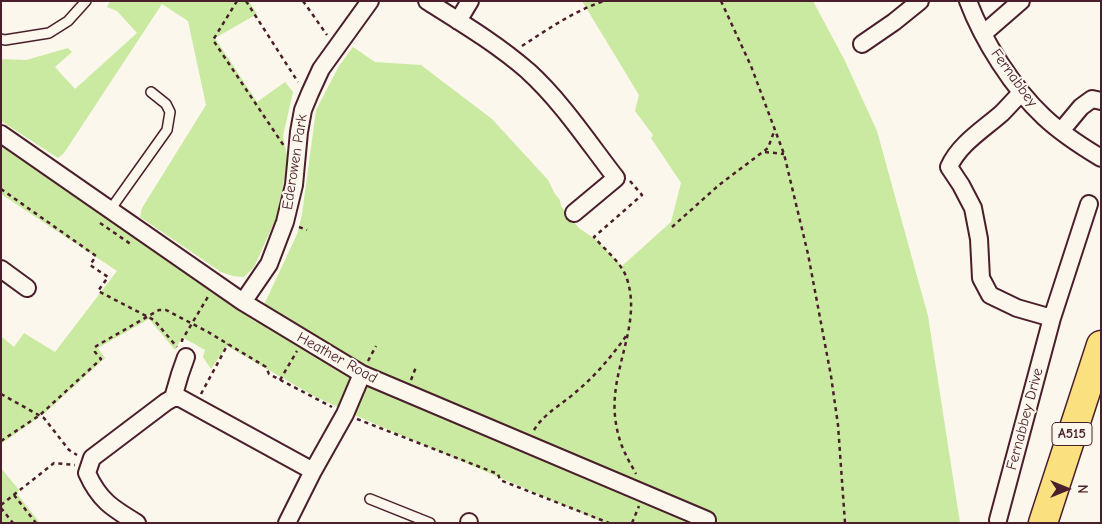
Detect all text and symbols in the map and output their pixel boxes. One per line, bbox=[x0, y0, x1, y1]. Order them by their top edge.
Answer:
street label: Fernabbey bbox=[987, 45, 1041, 111]
street label: Ederowen Park bbox=[279, 113, 311, 211]
street label: Heather Road bbox=[294, 328, 380, 388]
street label: Fernabbey Drive bbox=[1003, 366, 1047, 472]
road number: A515 bbox=[1052, 422, 1092, 446]
north arrow bbox=[1042, 464, 1092, 514]
text: N bbox=[1074, 484, 1091, 494]

